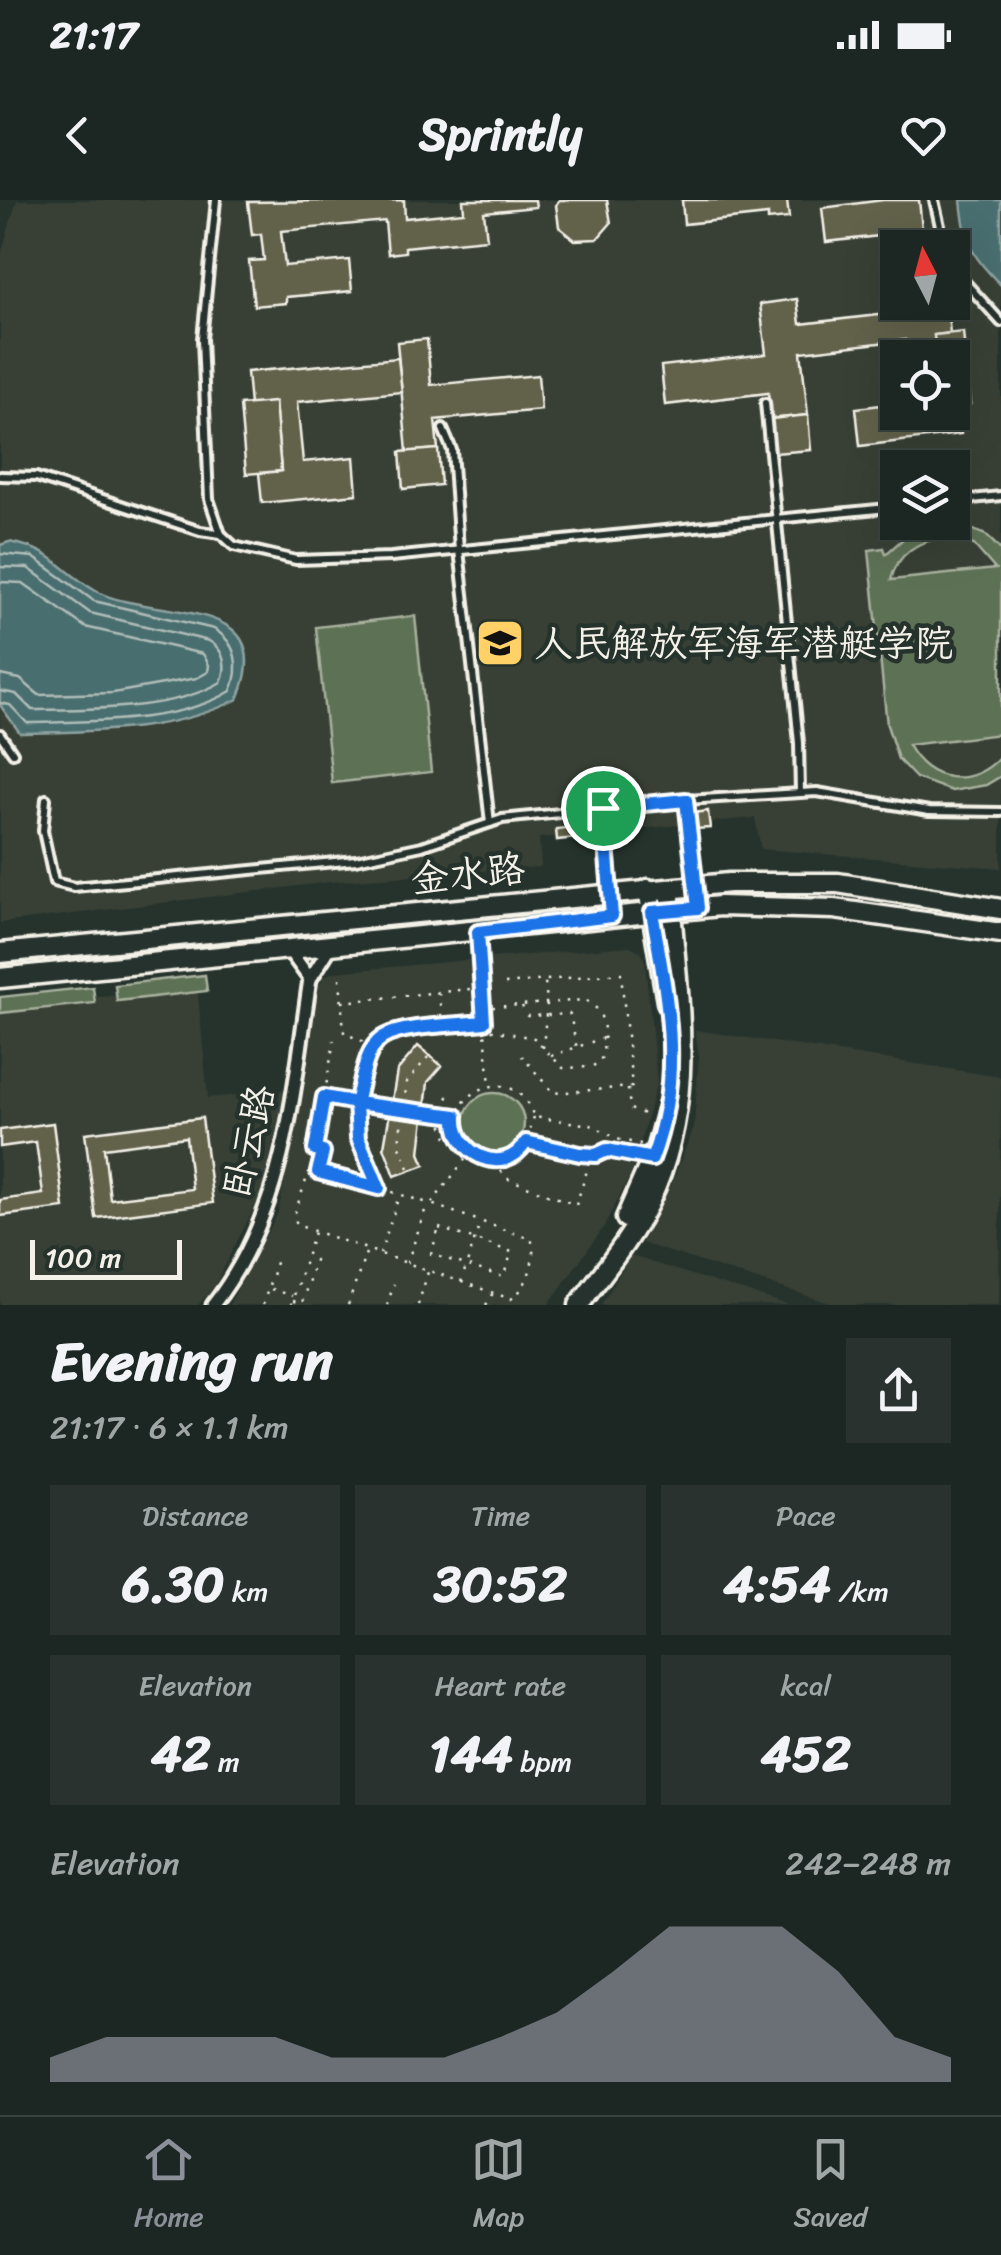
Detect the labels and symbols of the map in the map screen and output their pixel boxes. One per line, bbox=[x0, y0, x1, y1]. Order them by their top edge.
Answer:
north arrow bbox=[880, 230, 970, 320]
place label: 人民解放军海军潜艇学院 bbox=[535, 610, 953, 677]
school or university icon: 人民解放军海军潜艇学院 bbox=[474, 617, 526, 669]
pin bbox=[561, 766, 646, 851]
street label: 金水路 bbox=[408, 835, 528, 913]
street label: 卧云路 bbox=[204, 1078, 294, 1204]
scale bar bbox=[30, 1235, 182, 1280]

